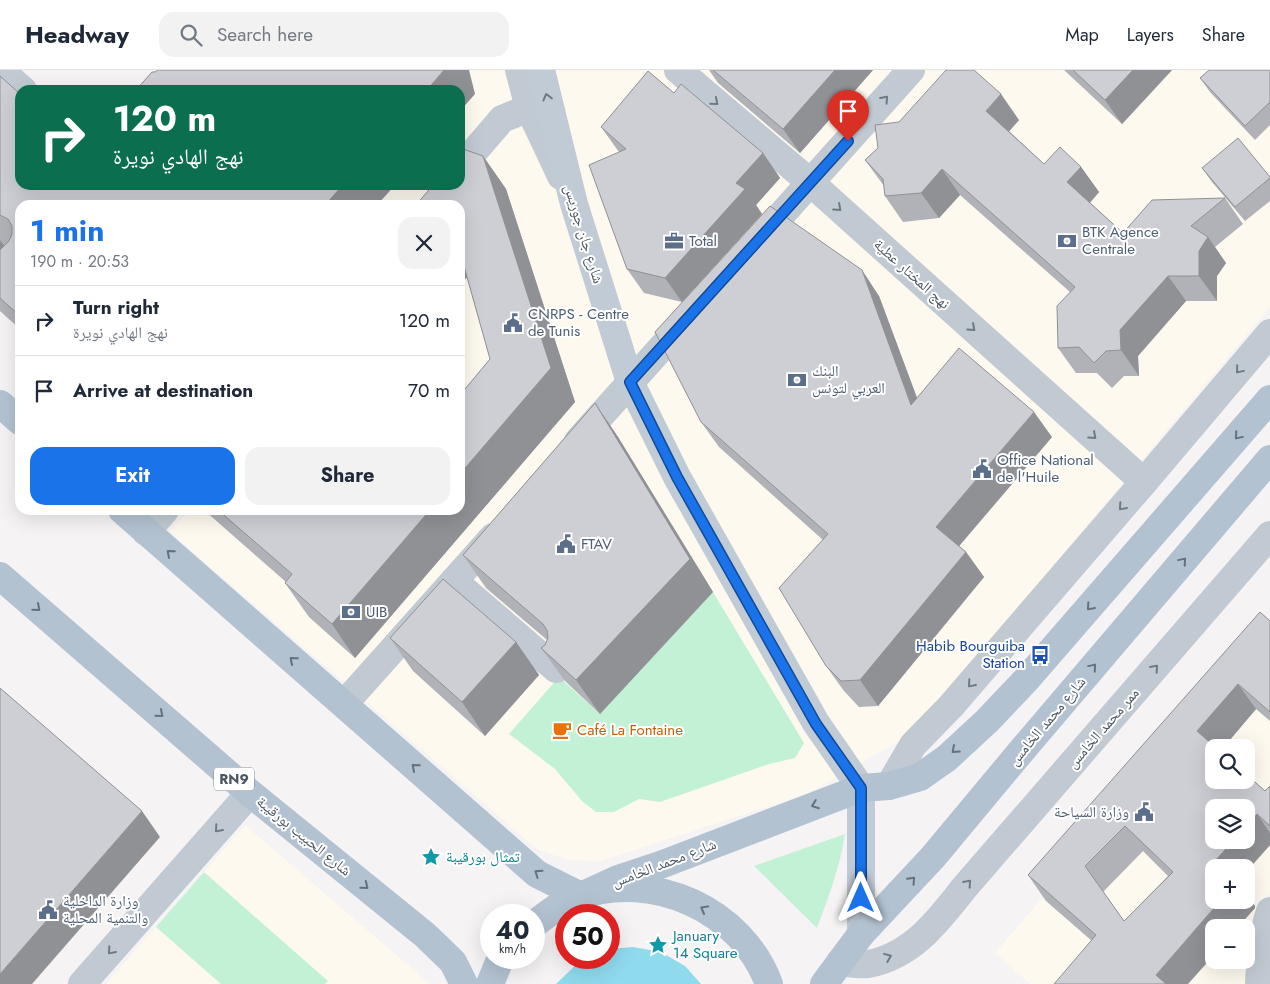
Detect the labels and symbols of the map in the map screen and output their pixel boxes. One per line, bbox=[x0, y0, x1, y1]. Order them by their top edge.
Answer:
pin bbox=[827, 90, 869, 141]
one-way arrow bbox=[543, 93, 553, 101]
one-way arrow bbox=[709, 96, 718, 104]
one-way arrow bbox=[879, 96, 888, 105]
street label: شارع جان جوريس bbox=[559, 182, 610, 286]
one-way arrow bbox=[833, 202, 842, 211]
place label: BTK Agence Centrale bbox=[1082, 221, 1159, 260]
office icon: Total bbox=[663, 230, 685, 252]
place label: Total bbox=[689, 230, 717, 252]
bank icon: BTK Agence Centrale bbox=[1056, 230, 1078, 252]
street label: نهج المختار عطية bbox=[869, 234, 955, 314]
place label: CNRPS - Centre de Tunis bbox=[528, 303, 629, 342]
public building icon: CNRPS - Centre de Tunis bbox=[502, 312, 524, 334]
one-way arrow bbox=[967, 322, 976, 331]
place label: البنك العربي لتونس bbox=[812, 360, 885, 400]
one-way arrow bbox=[1236, 364, 1244, 373]
bank icon: البنك العربي لتونس bbox=[786, 369, 808, 391]
one-way arrow bbox=[1235, 430, 1244, 439]
one-way arrow bbox=[1087, 431, 1096, 440]
place label: Office National de l'Huile bbox=[997, 449, 1094, 488]
public building icon: Office National de l'Huile bbox=[971, 458, 993, 480]
one-way arrow bbox=[1119, 502, 1128, 511]
public building icon: FTAV bbox=[555, 533, 577, 555]
place label: FTAV bbox=[581, 533, 612, 555]
one-way arrow bbox=[167, 549, 176, 558]
one-way arrow bbox=[1178, 557, 1187, 566]
bank icon: UIB bbox=[340, 601, 362, 623]
place label: UIB bbox=[366, 601, 387, 623]
one-way arrow bbox=[1087, 601, 1096, 610]
one-way arrow bbox=[31, 602, 40, 611]
place label: Habib Bourguiba Station bbox=[916, 635, 1025, 674]
bus stop icon: Habib Bourguiba Station bbox=[1029, 644, 1051, 666]
one-way arrow bbox=[289, 656, 298, 665]
one-way arrow bbox=[1087, 663, 1096, 672]
one-way arrow bbox=[1149, 664, 1158, 673]
street label: شارع محمد الخامس bbox=[1003, 672, 1091, 770]
one-way arrow bbox=[967, 678, 976, 687]
street label: ممر محمد الخامس bbox=[1062, 683, 1144, 773]
one-way arrow bbox=[154, 709, 163, 718]
cafe icon: Café La Fontaine bbox=[551, 719, 573, 741]
place label: Café La Fontaine bbox=[577, 719, 683, 741]
one-way arrow bbox=[951, 744, 960, 753]
one-way arrow bbox=[412, 763, 421, 772]
road number: RN9 bbox=[214, 768, 254, 791]
street label: شارع الحبيب بورقيبة bbox=[252, 791, 356, 881]
one-way arrow bbox=[811, 799, 820, 809]
place label: وزارة السياحة bbox=[1054, 801, 1129, 823]
public building icon: وزارة السياحة bbox=[1133, 801, 1155, 823]
one-way arrow bbox=[215, 824, 224, 833]
street label: شارع محمد الخامس bbox=[609, 833, 720, 893]
place icon: تمثال بورقيبة bbox=[420, 846, 442, 868]
place label: تمثال بورقيبة bbox=[446, 846, 520, 868]
one-way arrow bbox=[534, 870, 544, 879]
position arrow bbox=[834, 871, 886, 923]
one-way arrow bbox=[906, 876, 915, 885]
one-way arrow bbox=[359, 880, 368, 888]
one-way arrow bbox=[963, 880, 972, 889]
place label: وزارة الداخلية والتنمية المحلية bbox=[63, 890, 148, 929]
public building icon: وزارة الداخلية والتنمية المحلية bbox=[37, 899, 59, 921]
speed limit sign: 50 bbox=[555, 904, 620, 969]
one-way arrow bbox=[701, 906, 710, 916]
place label: January 14 Square bbox=[671, 925, 738, 964]
place icon: January 14 Square bbox=[647, 934, 669, 956]
one-way arrow bbox=[108, 946, 117, 955]
one-way arrow bbox=[883, 953, 892, 964]

